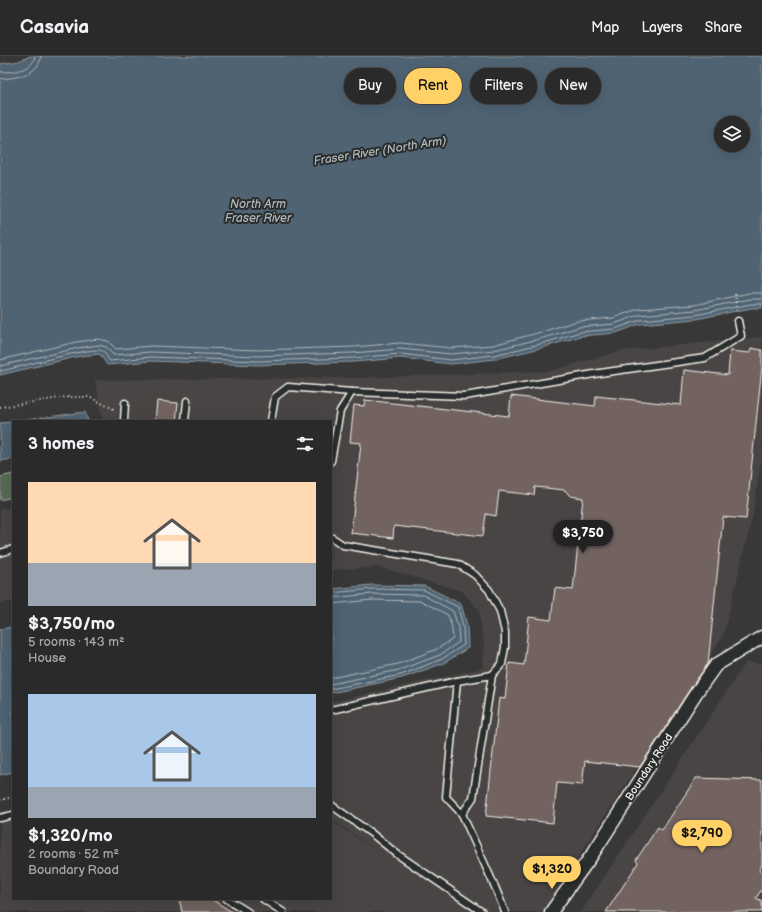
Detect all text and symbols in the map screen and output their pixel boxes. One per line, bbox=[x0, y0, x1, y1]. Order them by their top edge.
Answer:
text: Casavia bbox=[20, 16, 89, 39]
text: Map bbox=[591, 19, 619, 36]
text: Layers bbox=[641, 19, 683, 36]
text: Share bbox=[705, 19, 742, 36]
chip: Buy bbox=[344, 68, 396, 104]
chip: Rent bbox=[404, 68, 462, 104]
chip: Filters bbox=[470, 68, 537, 104]
chip: New bbox=[545, 68, 601, 104]
map controls bbox=[714, 116, 750, 152]
button: layers bbox=[714, 116, 750, 152]
water label: Fraser River (North Arm) bbox=[312, 133, 448, 169]
water label: North Arm Fraser River bbox=[225, 197, 293, 226]
icon: filters bbox=[294, 433, 316, 455]
text: 3 homes bbox=[28, 434, 94, 454]
icon: home bbox=[136, 508, 208, 580]
pin: $3,750 bbox=[550, 520, 616, 554]
text: $3,750 bbox=[562, 525, 604, 541]
text: $3,750/mo bbox=[28, 614, 115, 634]
text: 5 rooms · 143 m² bbox=[28, 634, 125, 650]
text: House bbox=[28, 650, 66, 666]
icon: home bbox=[136, 720, 208, 792]
street label: Boundary Road bbox=[623, 731, 675, 803]
pin: $2,790 bbox=[669, 820, 735, 854]
text: $2,790 bbox=[681, 825, 723, 841]
text: $1,320/mo bbox=[28, 826, 113, 846]
text: 2 rooms · 52 m² bbox=[28, 846, 119, 862]
pin: $1,320 bbox=[519, 856, 585, 890]
text: $1,320 bbox=[532, 861, 572, 877]
text: Boundary Road bbox=[28, 862, 119, 878]

